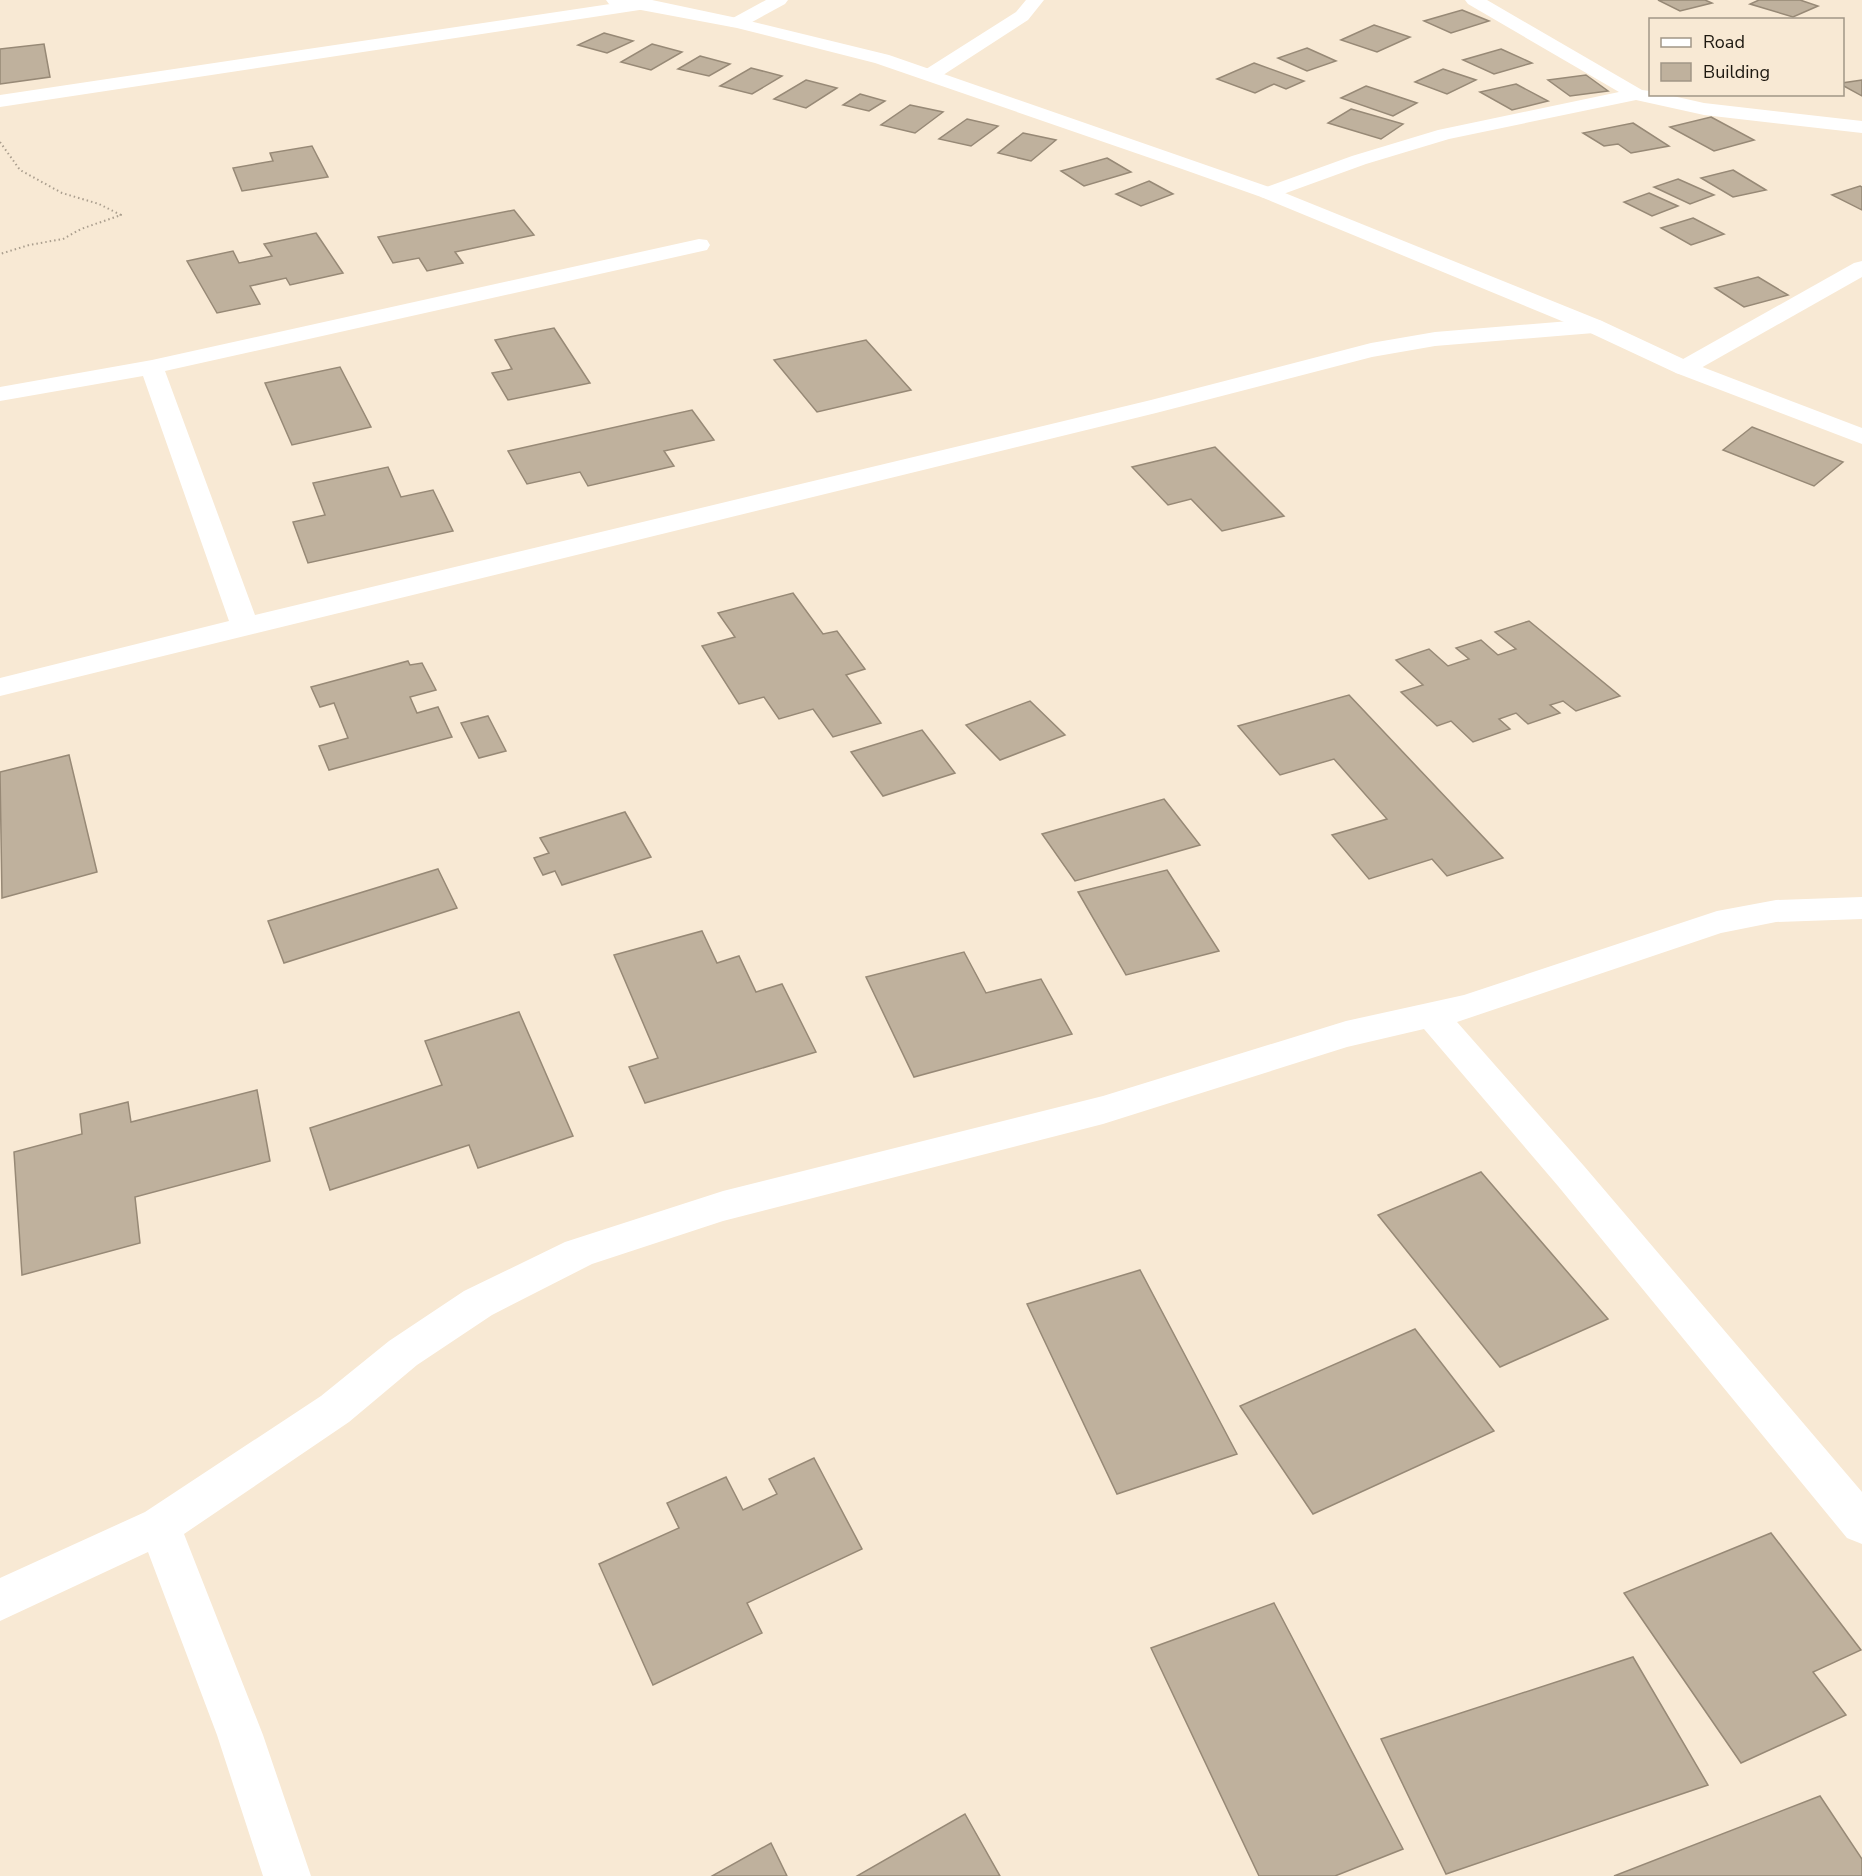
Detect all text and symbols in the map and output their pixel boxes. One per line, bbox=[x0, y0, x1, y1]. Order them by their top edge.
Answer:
legend bbox=[1649, 18, 1844, 96]
text: Road bbox=[1703, 30, 1745, 54]
text: Building bbox=[1703, 60, 1770, 84]

